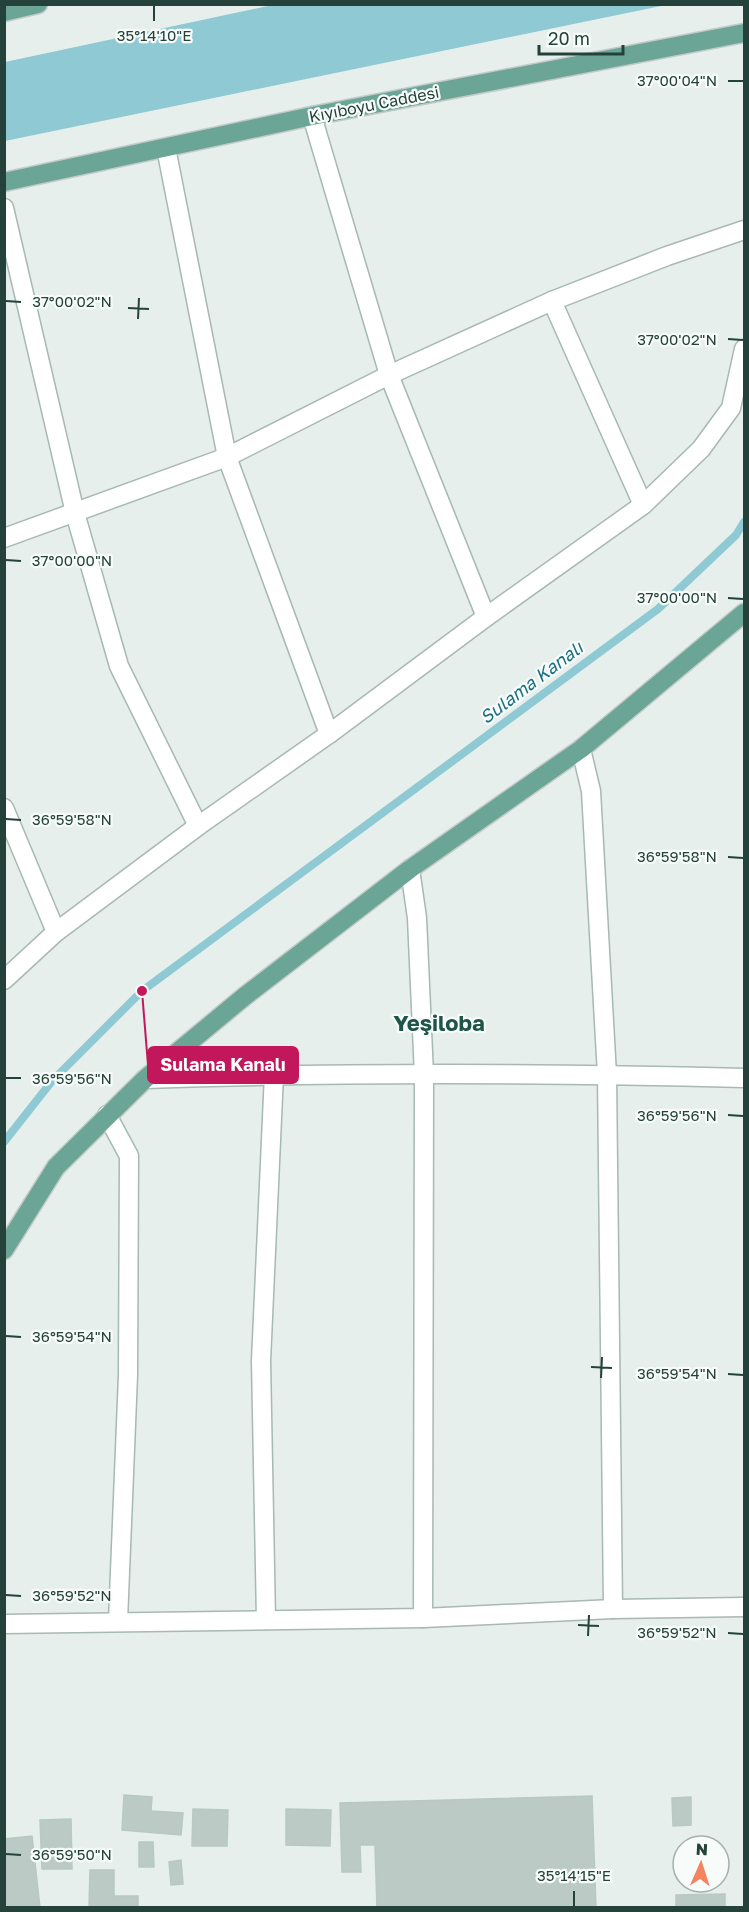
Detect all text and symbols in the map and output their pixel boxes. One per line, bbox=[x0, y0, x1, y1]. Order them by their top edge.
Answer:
scale bar bbox=[539, 18, 623, 56]
text: 35°14'10"E bbox=[117, 26, 191, 44]
text: 20 m bbox=[548, 27, 590, 49]
text: 37°00'04"N bbox=[637, 71, 717, 89]
street label: Kıyıboyu Caddesi bbox=[307, 82, 441, 126]
text: 37°00'02"N bbox=[32, 292, 112, 310]
text: 37°00'02"N bbox=[637, 330, 717, 348]
text: 37°00'00"N bbox=[32, 551, 112, 569]
text: 37°00'00"N bbox=[637, 588, 717, 606]
water label: Sulama Kanalı bbox=[475, 635, 588, 728]
text: 36°59'58"N bbox=[32, 810, 112, 828]
text: 36°59'58"N bbox=[637, 847, 717, 865]
district label: Yeşiloba bbox=[393, 1009, 485, 1036]
callout: Sulama Kanalı bbox=[148, 1047, 298, 1083]
text: Sulama Kanalı bbox=[160, 1053, 286, 1075]
text: 36°59'56"N bbox=[32, 1069, 112, 1087]
text: 36°59'56"N bbox=[637, 1106, 717, 1124]
text: 36°59'54"N bbox=[32, 1327, 112, 1345]
text: 36°59'54"N bbox=[637, 1364, 717, 1382]
text: 36°59'52"N bbox=[32, 1586, 112, 1604]
text: 36°59'52"N bbox=[637, 1623, 717, 1641]
north arrow bbox=[671, 1834, 731, 1894]
text: N bbox=[695, 1839, 708, 1859]
text: 36°59'50"N bbox=[32, 1845, 112, 1863]
text: 35°14'15"E bbox=[537, 1866, 611, 1884]

